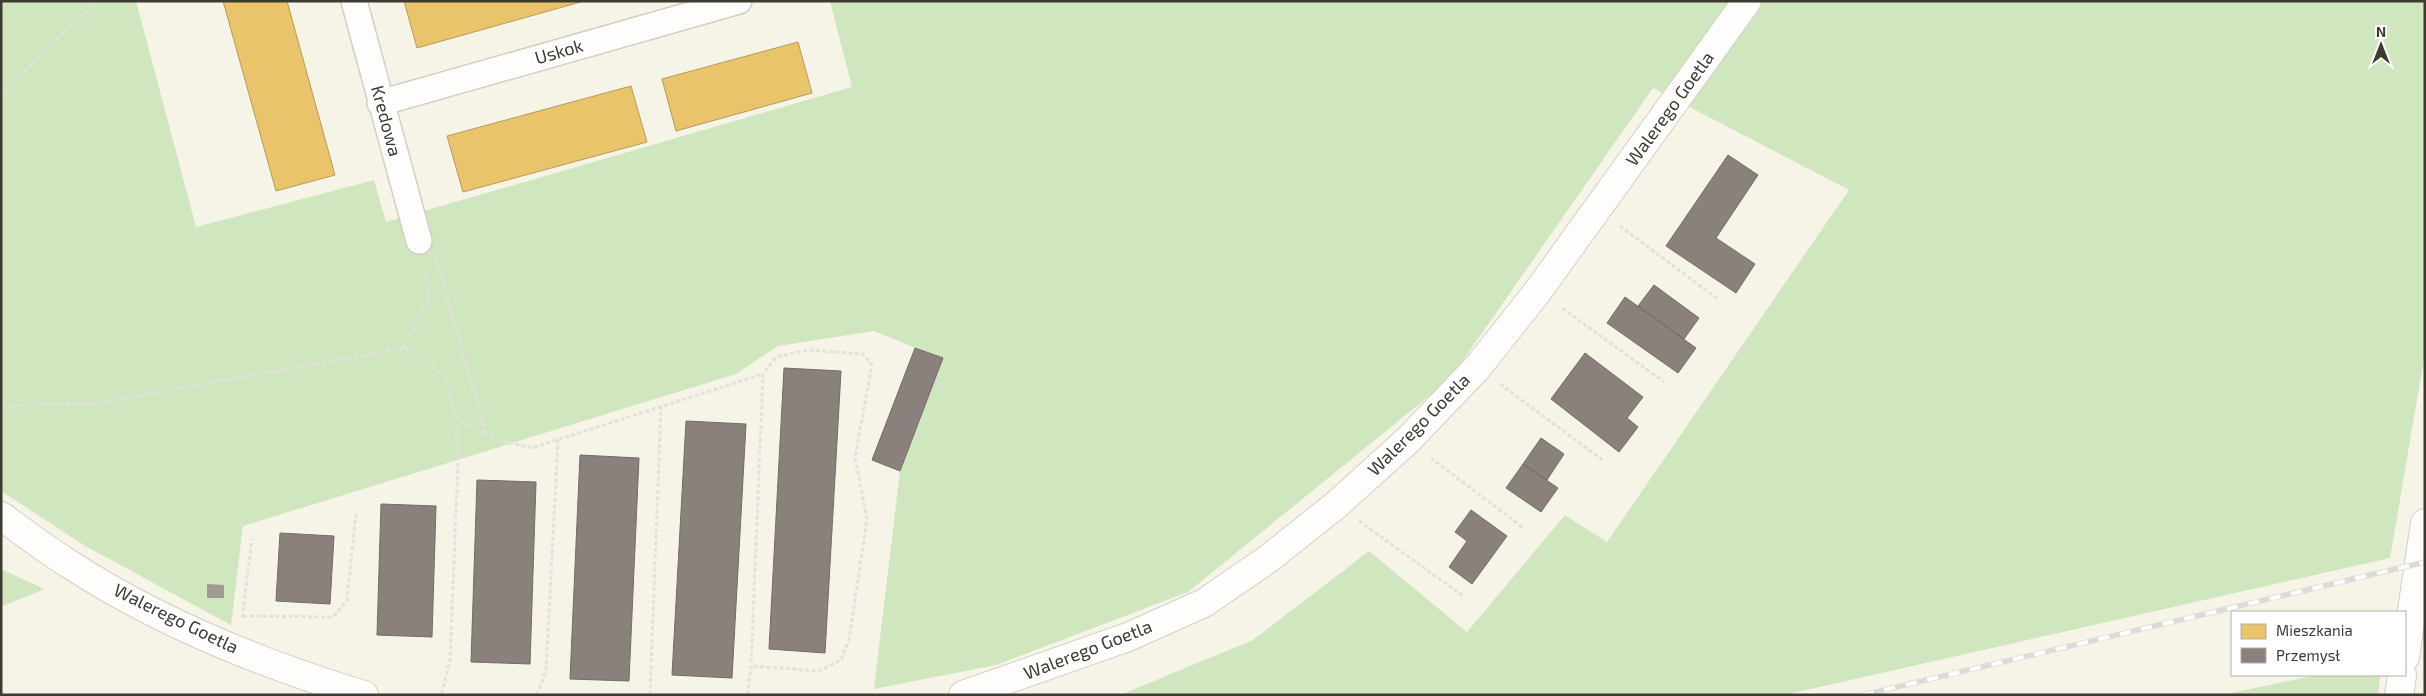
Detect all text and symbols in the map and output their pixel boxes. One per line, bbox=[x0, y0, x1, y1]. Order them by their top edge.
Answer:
north arrow bbox=[2356, 20, 2406, 70]
text: N bbox=[2376, 23, 2386, 40]
street label: Uskok bbox=[532, 34, 586, 68]
street label: Walerego Goetla bbox=[1620, 47, 1718, 170]
street label: Kredowa bbox=[367, 83, 407, 159]
street label: Walerego Goetla bbox=[1362, 368, 1474, 480]
street label: Walerego Goetla bbox=[111, 578, 242, 658]
legend bbox=[2231, 611, 2406, 676]
street label: Walerego Goetla bbox=[1020, 614, 1155, 684]
text: Mieszkania bbox=[2276, 621, 2353, 639]
text: Przemysł bbox=[2276, 646, 2340, 664]

